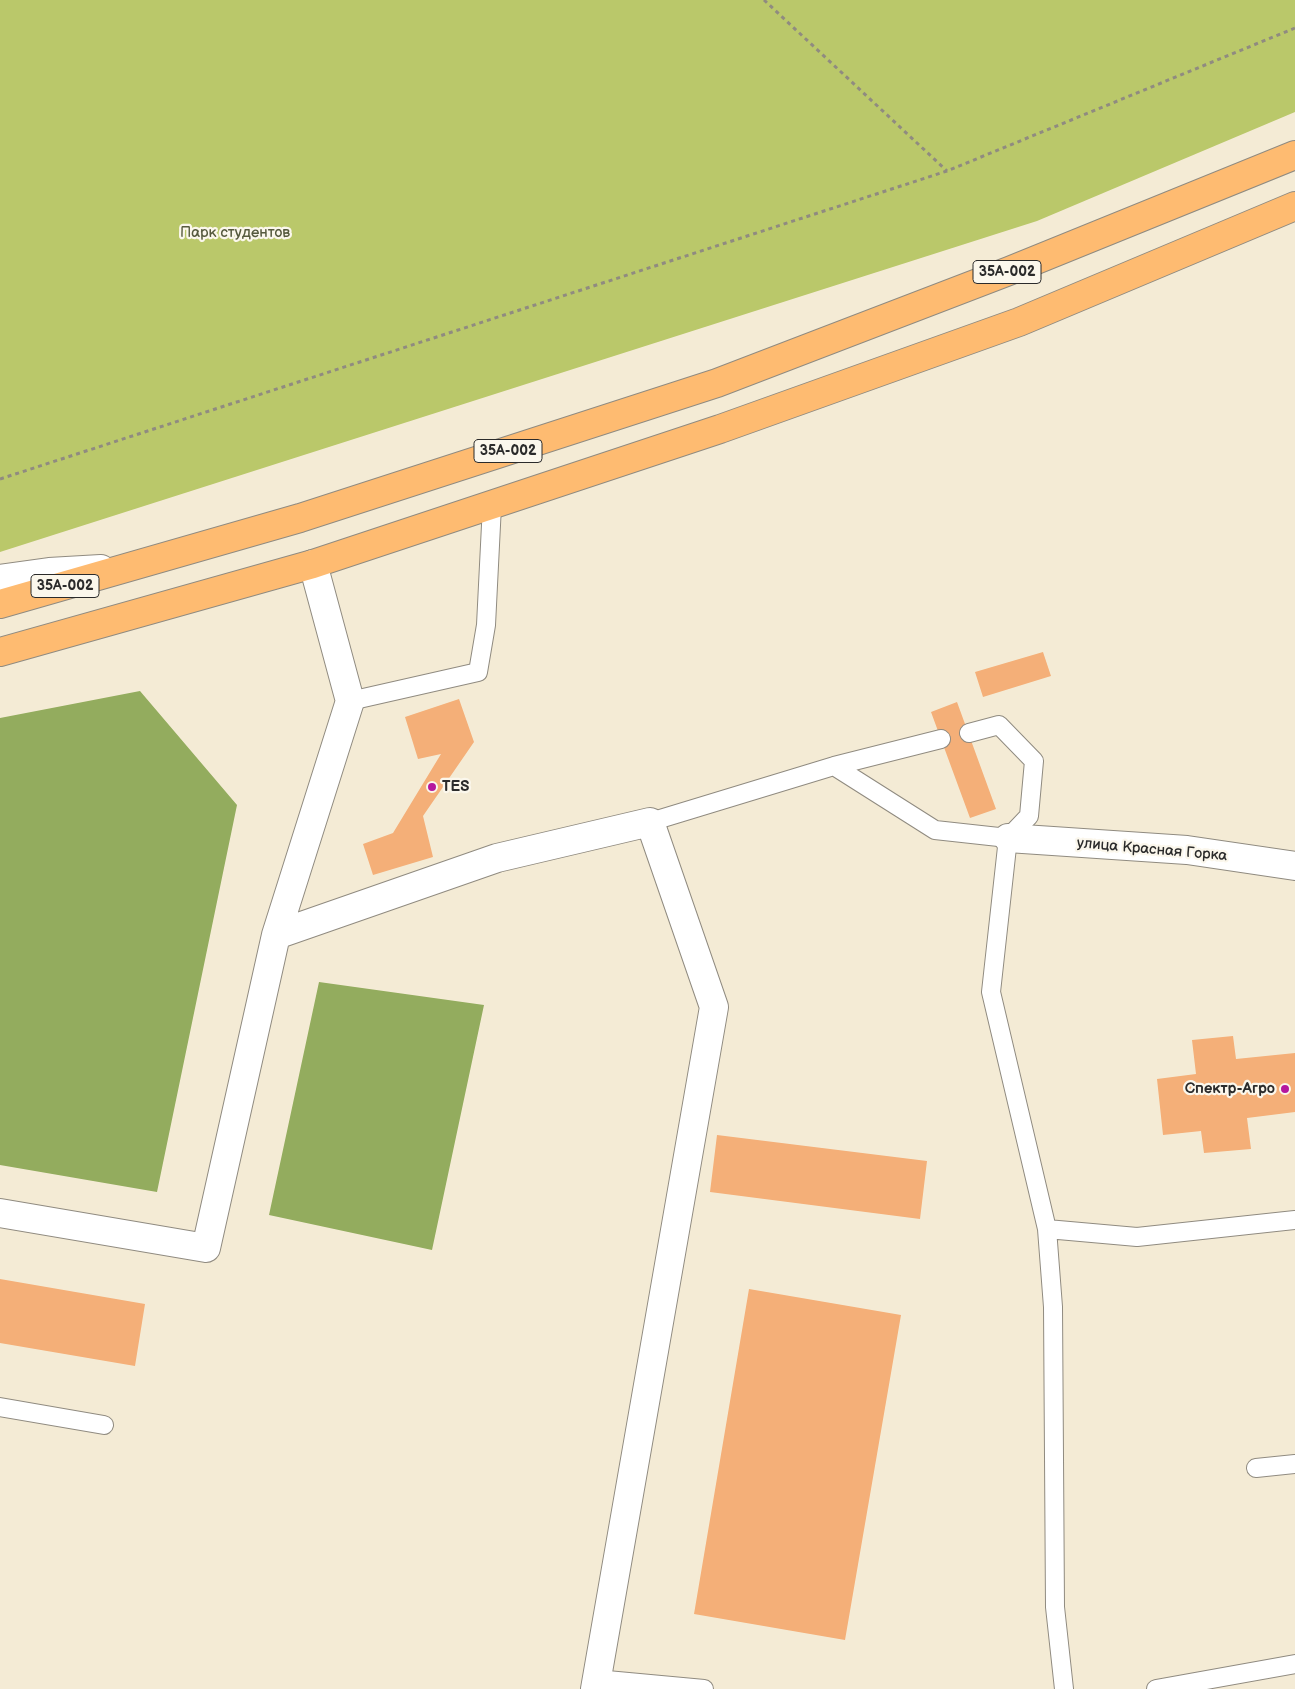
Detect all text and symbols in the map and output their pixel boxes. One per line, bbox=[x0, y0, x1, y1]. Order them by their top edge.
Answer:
park label: Парк студентов bbox=[180, 224, 290, 242]
road number: 35А-002 bbox=[973, 260, 1041, 284]
road number: 35А-002 bbox=[474, 440, 542, 462]
road number: 35А-002 bbox=[31, 574, 99, 598]
place label: TES bbox=[442, 778, 469, 796]
marker: TES bbox=[426, 781, 438, 793]
street label: улица Красная Горка bbox=[1076, 834, 1228, 866]
place label: Спектр-Агро bbox=[1185, 1080, 1275, 1098]
marker: Спектр-Агро bbox=[1279, 1083, 1291, 1095]

